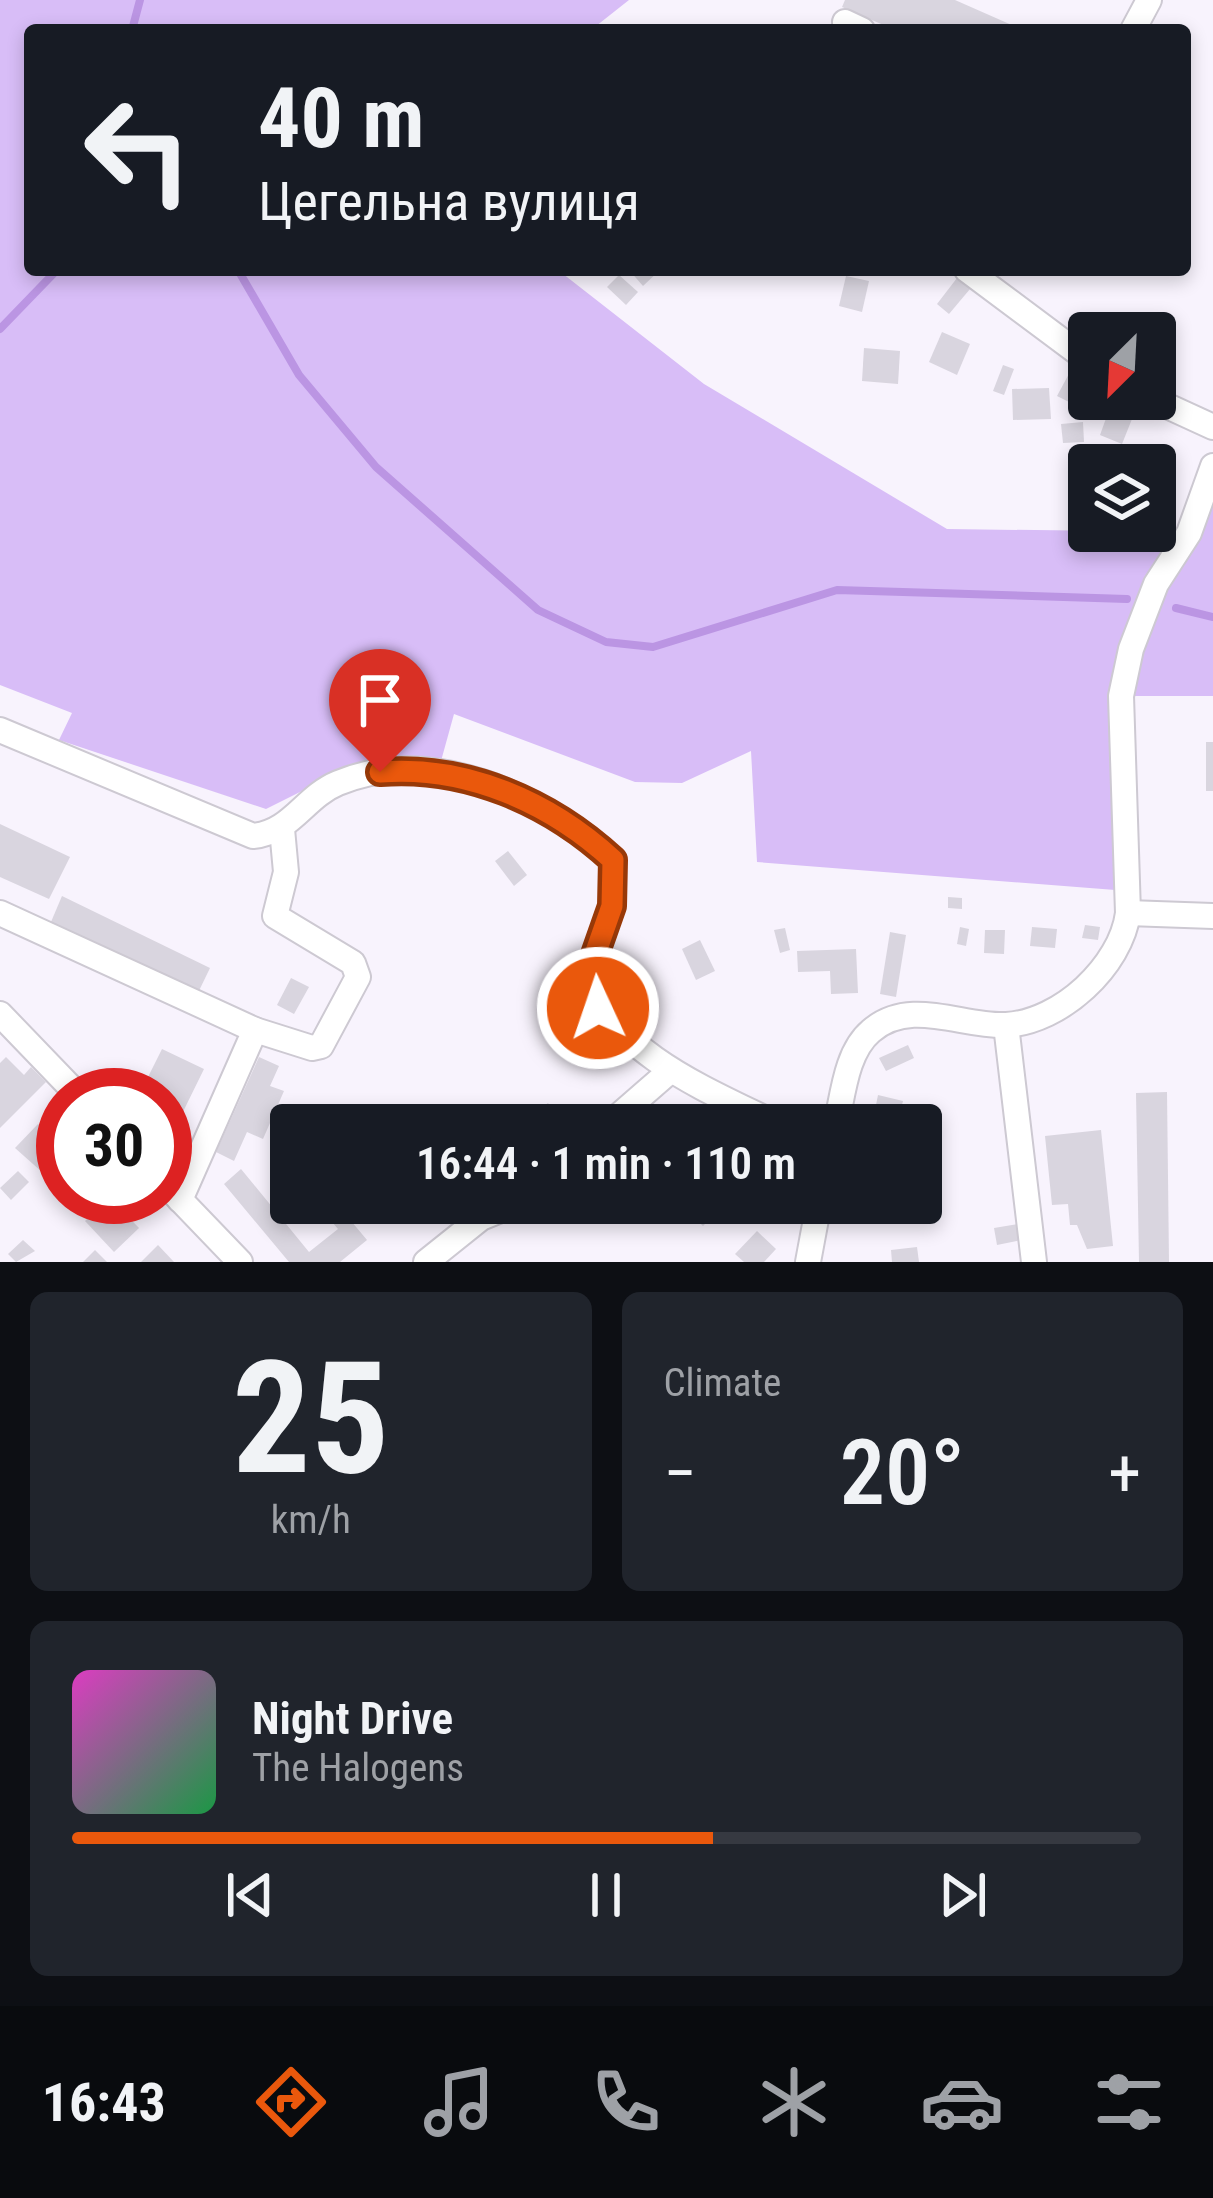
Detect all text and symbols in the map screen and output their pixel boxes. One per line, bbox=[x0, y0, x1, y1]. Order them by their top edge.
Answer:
text: 40 m bbox=[258, 69, 425, 168]
icon: left bbox=[60, 72, 216, 228]
text: Цегельна вулиця bbox=[258, 170, 640, 233]
north arrow bbox=[1068, 312, 1176, 420]
map controls bbox=[1068, 312, 1176, 552]
button: layers bbox=[1068, 444, 1176, 552]
pin bbox=[329, 649, 431, 772]
icon: arrive bbox=[347, 667, 413, 733]
position arrow bbox=[535, 945, 661, 1071]
speed limit sign: 30 bbox=[36, 1068, 192, 1224]
text: 16:44 · 1 min · 110 m bbox=[416, 1137, 796, 1190]
text: 25 bbox=[232, 1327, 390, 1510]
text: Climate bbox=[664, 1360, 781, 1406]
text: 20° bbox=[840, 1421, 965, 1526]
text: − bbox=[664, 1435, 697, 1512]
text: + bbox=[1108, 1435, 1141, 1512]
text: km/h bbox=[271, 1497, 351, 1543]
text: Night Drive bbox=[252, 1692, 453, 1745]
text: The Halogens bbox=[252, 1745, 464, 1791]
icon: previous bbox=[217, 1862, 283, 1928]
icon: pause bbox=[573, 1862, 639, 1928]
icon: next bbox=[930, 1862, 996, 1928]
icon: directions bbox=[249, 2060, 333, 2144]
icon: music bbox=[417, 2060, 501, 2144]
icon: phone bbox=[584, 2060, 668, 2144]
icon: climate bbox=[752, 2060, 836, 2144]
icon: car bbox=[920, 2060, 1004, 2144]
icon: filters bbox=[1087, 2060, 1171, 2144]
text: 16:43 bbox=[42, 2071, 166, 2134]

